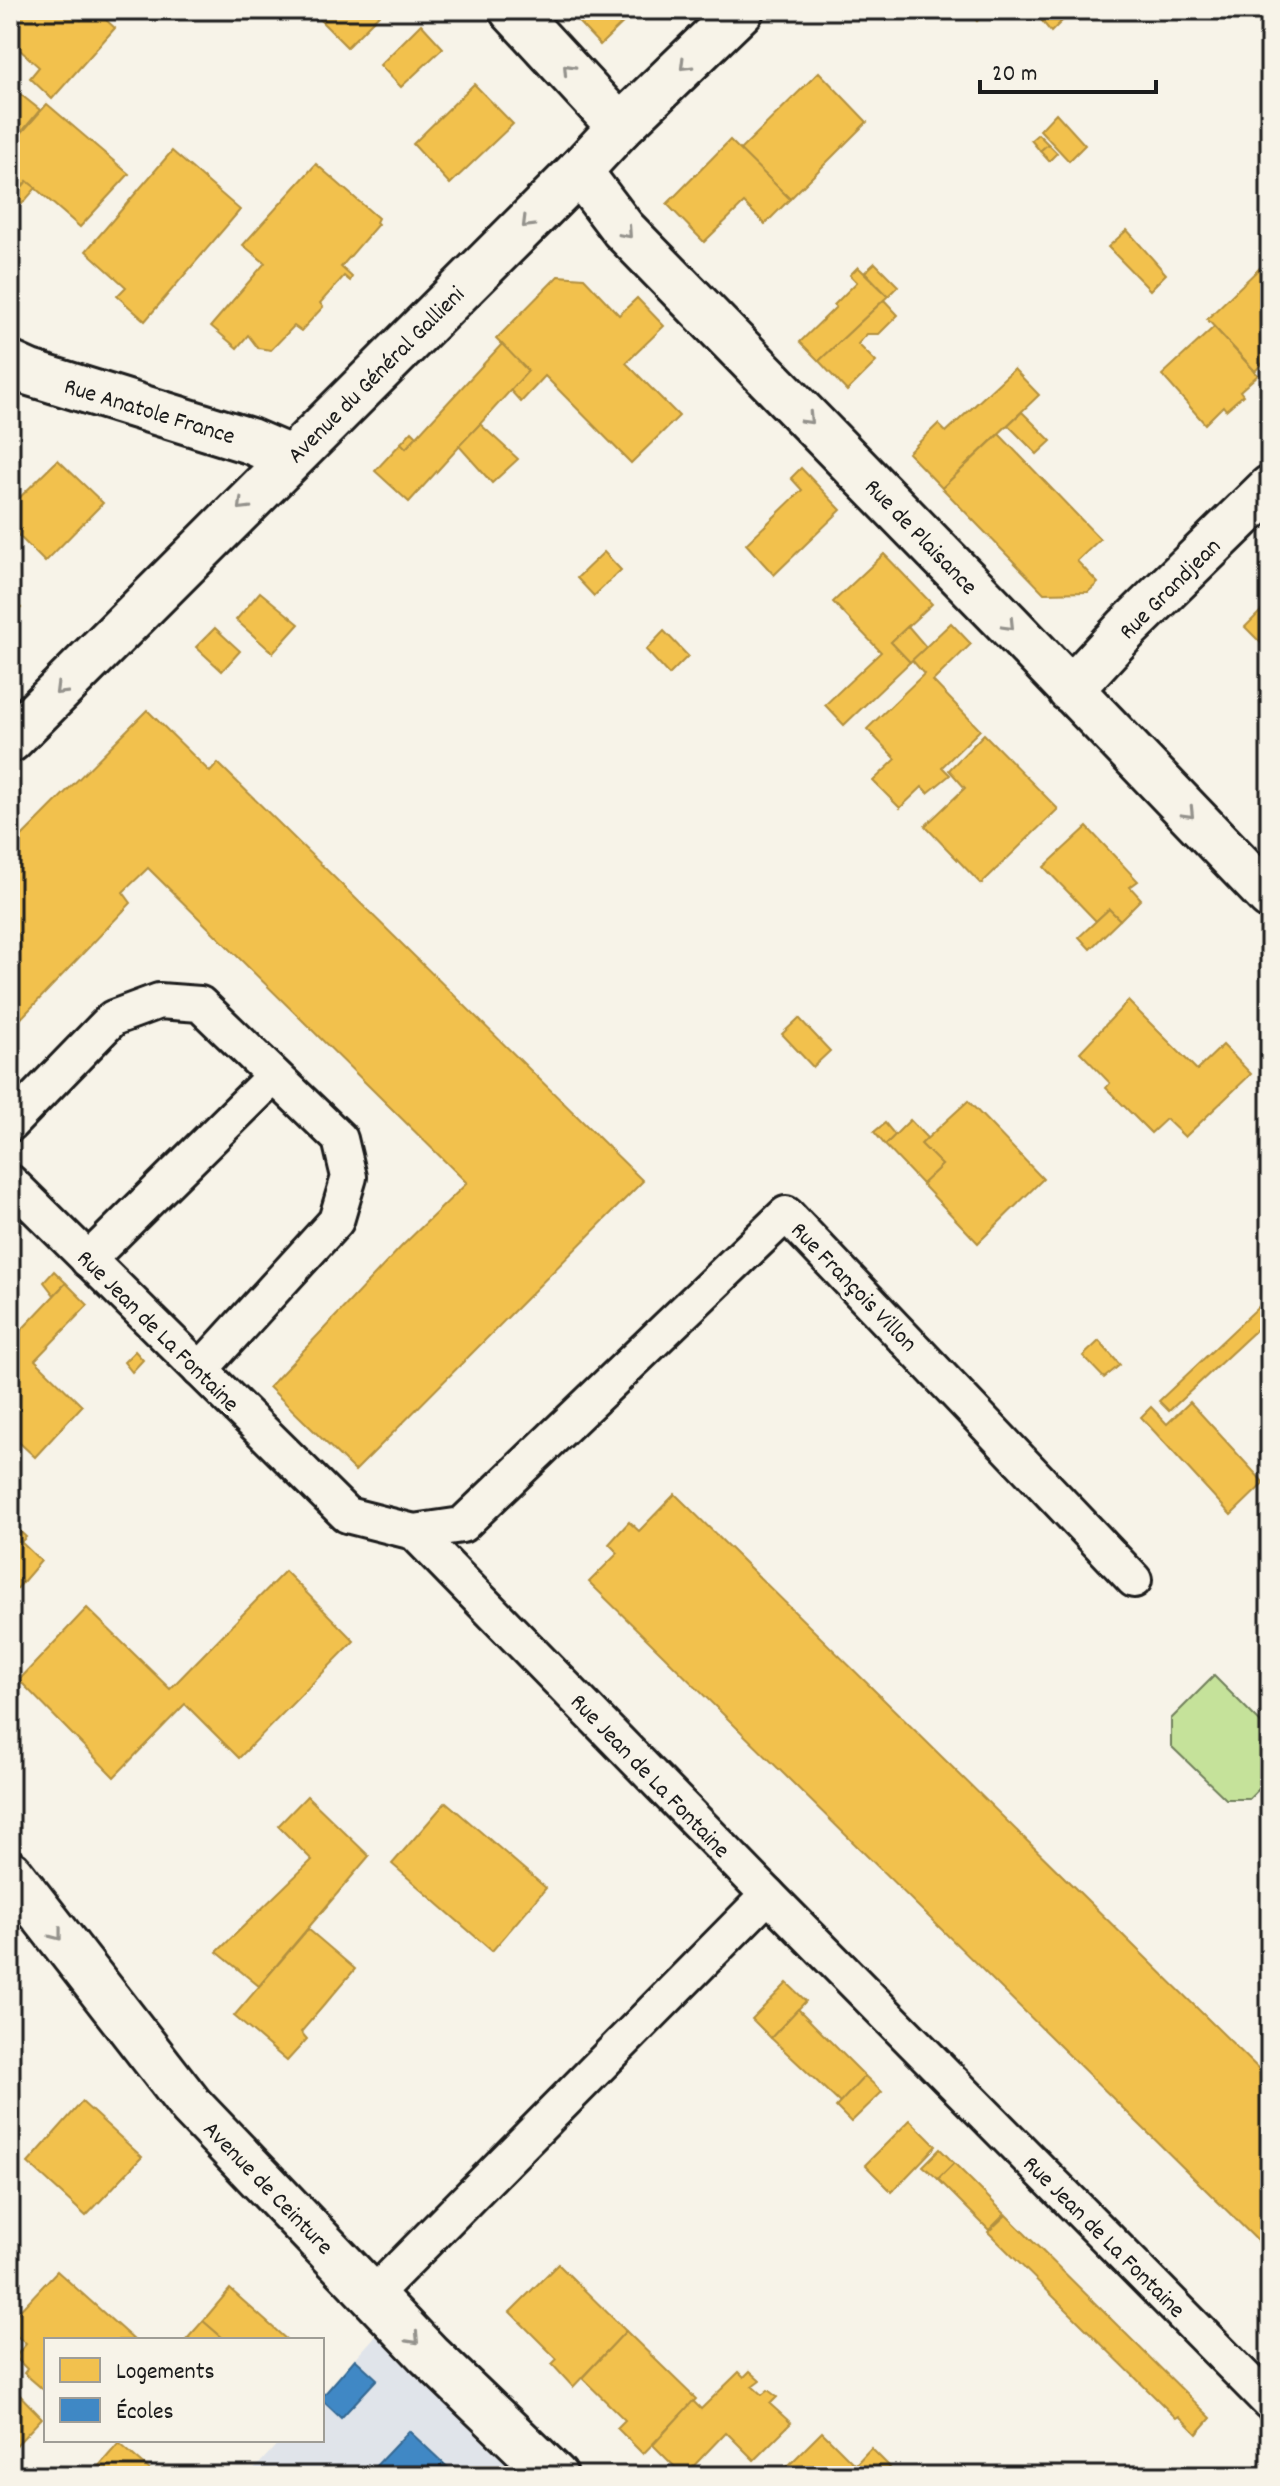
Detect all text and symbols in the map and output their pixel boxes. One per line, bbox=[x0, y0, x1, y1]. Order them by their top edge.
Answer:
scale bar bbox=[980, 44, 1156, 94]
one-way arrow bbox=[680, 56, 694, 70]
text: 20 m bbox=[992, 58, 1038, 92]
one-way arrow bbox=[563, 64, 577, 79]
one-way arrow bbox=[522, 214, 536, 228]
one-way arrow bbox=[618, 223, 632, 238]
street label: Avenue du Général Gallieni bbox=[281, 280, 474, 473]
street label: Rue Anatole France bbox=[60, 371, 239, 455]
one-way arrow bbox=[799, 410, 814, 424]
street label: Rue de Plaisance bbox=[855, 472, 984, 604]
one-way arrow bbox=[238, 496, 253, 510]
street label: Rue Grandjean bbox=[1112, 531, 1230, 649]
one-way arrow bbox=[1000, 616, 1014, 631]
one-way arrow bbox=[55, 681, 70, 695]
one-way arrow bbox=[1180, 804, 1194, 818]
street label: Rue François Villon bbox=[782, 1215, 924, 1361]
street label: Rue Jean de La Fontaine bbox=[68, 1243, 246, 1421]
street label: Rue Jean de La Fontaine bbox=[561, 1687, 737, 1867]
one-way arrow bbox=[48, 1926, 62, 1941]
street label: Avenue de Ceinture bbox=[194, 2114, 340, 2264]
street label: Rue Jean de La Fontaine bbox=[1014, 2149, 1192, 2327]
one-way arrow bbox=[405, 2330, 419, 2345]
legend bbox=[44, 2338, 324, 2442]
text: Logements bbox=[116, 2356, 215, 2390]
text: Écoles bbox=[116, 2396, 174, 2430]

